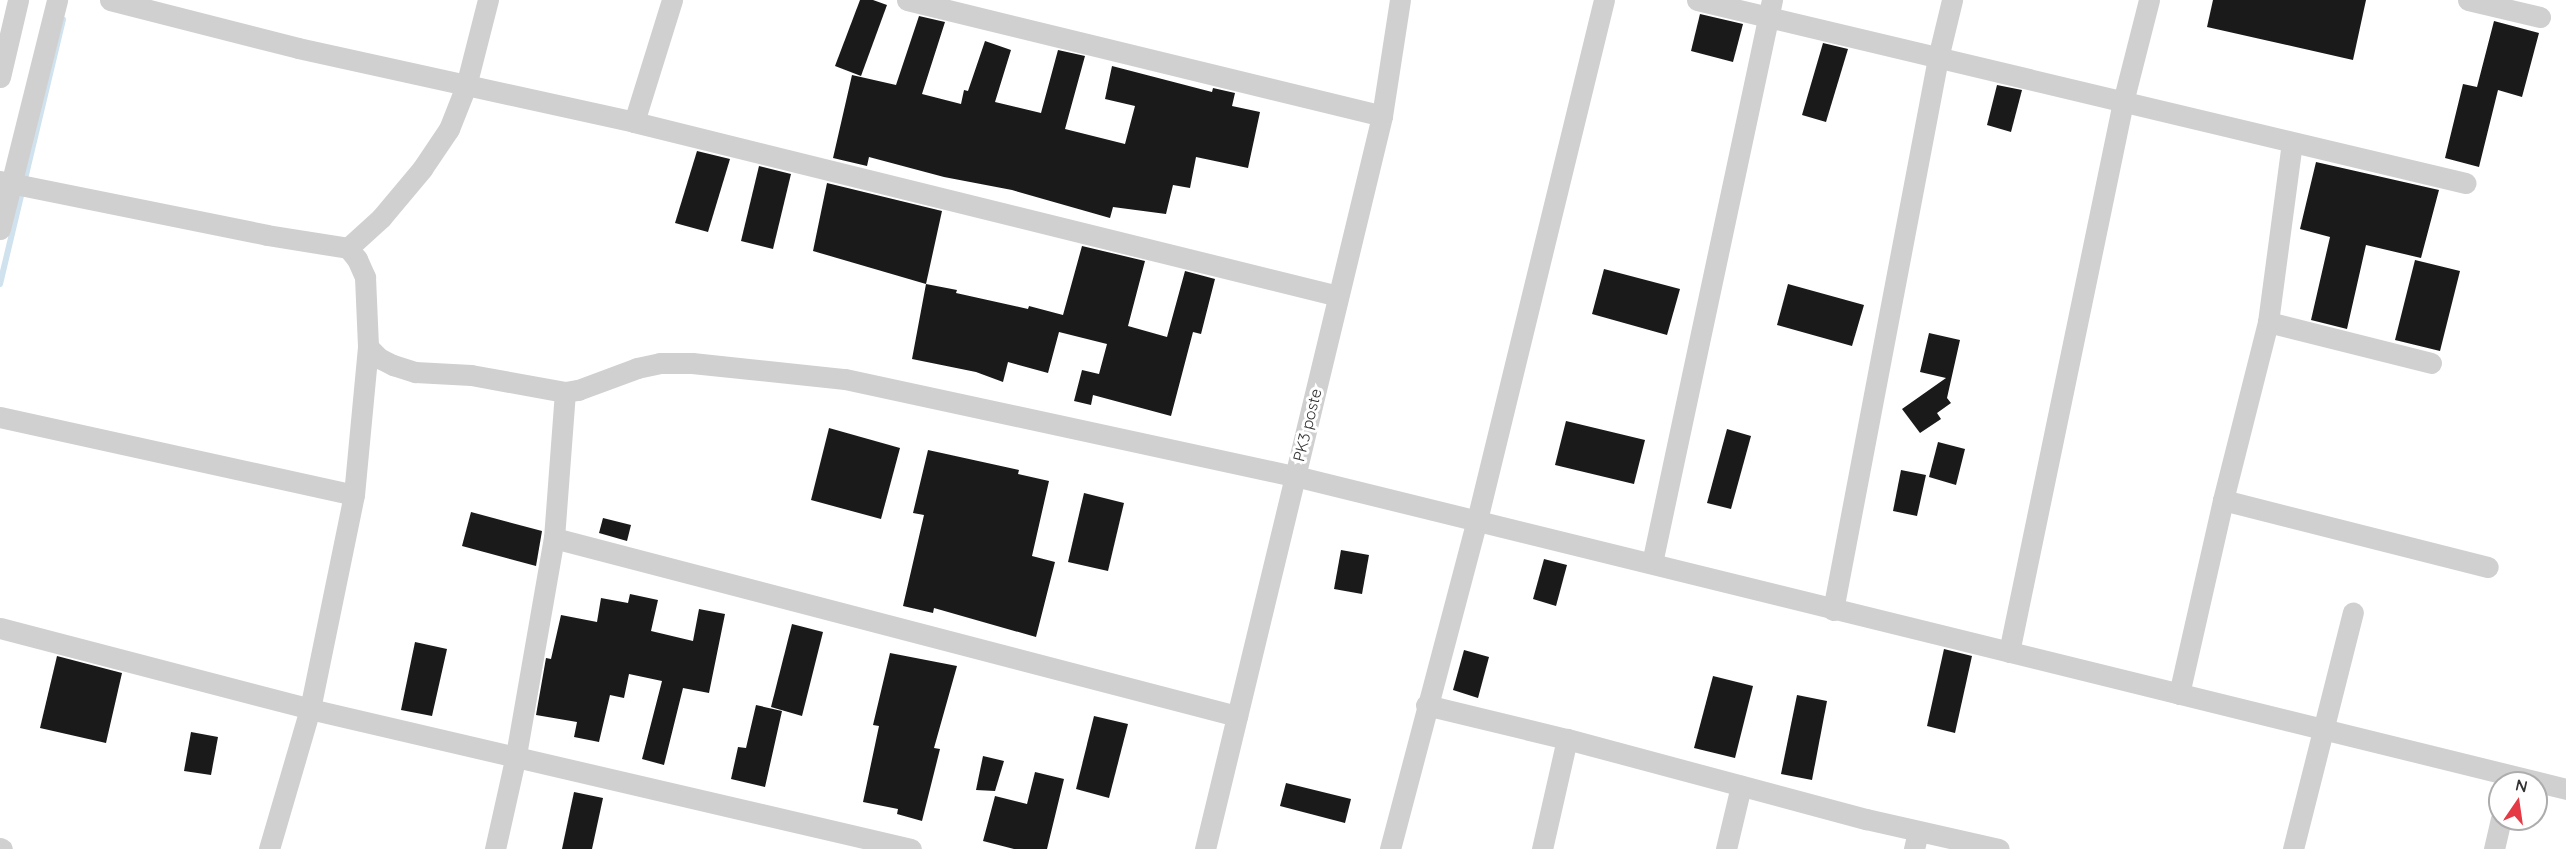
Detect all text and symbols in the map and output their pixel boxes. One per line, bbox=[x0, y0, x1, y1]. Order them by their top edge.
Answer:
street label: PK3 poste bbox=[1289, 387, 1325, 463]
north arrow bbox=[2488, 771, 2548, 831]
text: N bbox=[2514, 774, 2530, 796]

